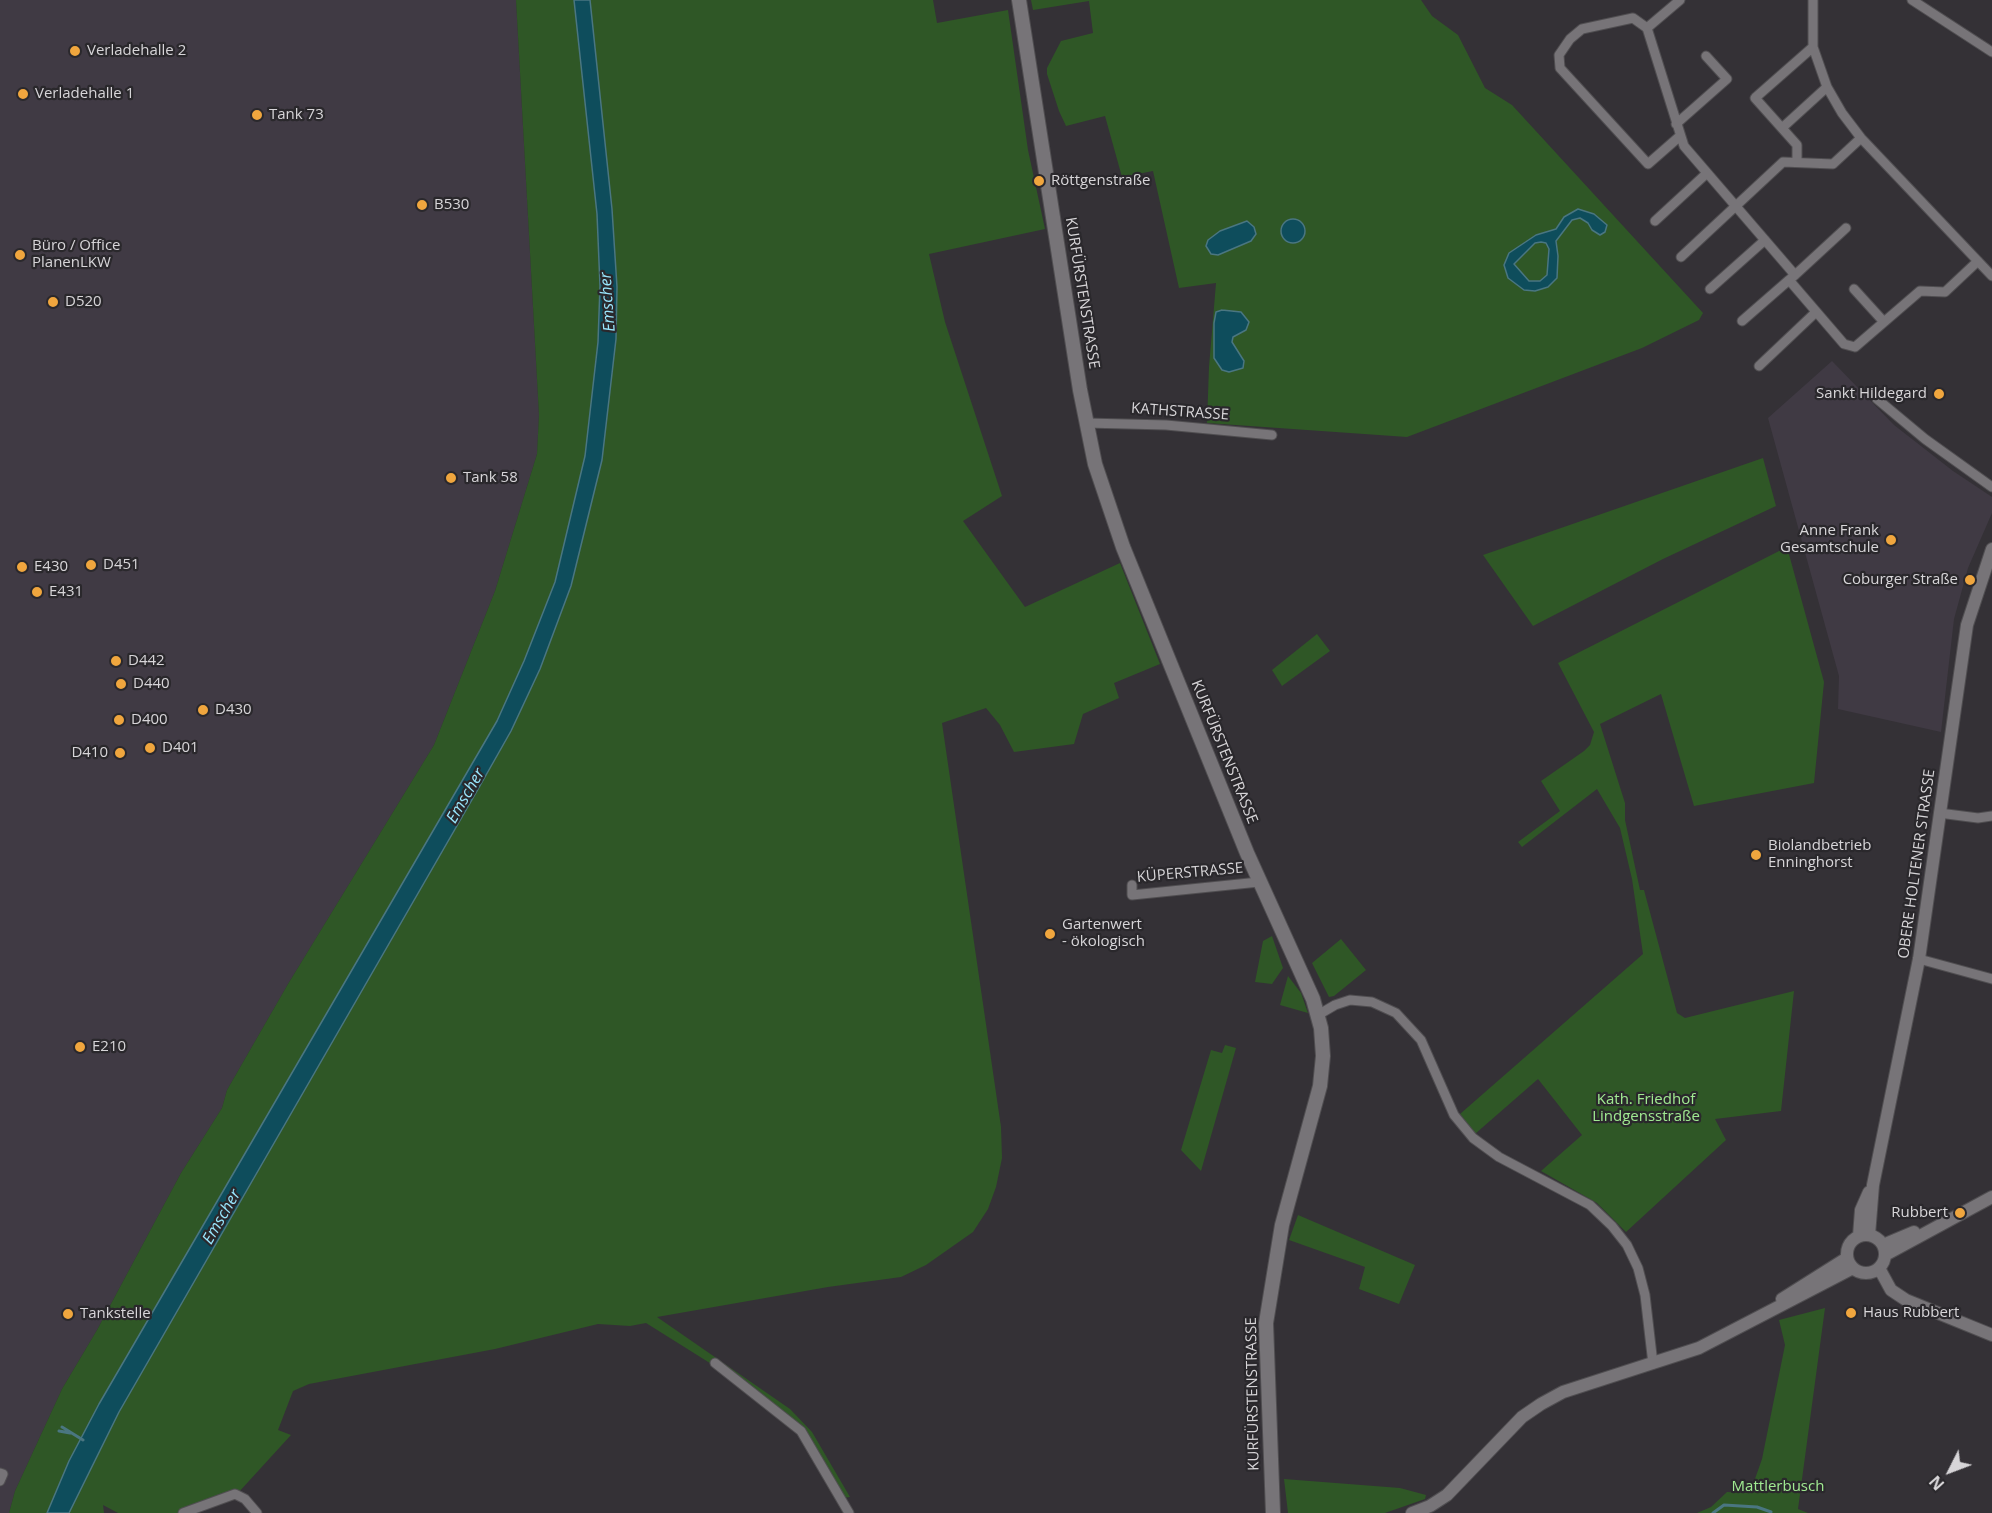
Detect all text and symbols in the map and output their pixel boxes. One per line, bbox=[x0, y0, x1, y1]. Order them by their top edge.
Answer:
place label: Verladehalle 2 bbox=[87, 42, 186, 60]
marker: Verladehalle 2 bbox=[68, 44, 82, 58]
place label: Verladehalle 1 bbox=[35, 85, 134, 103]
marker: Verladehalle 1 bbox=[16, 87, 30, 101]
place label: Tank 73 bbox=[269, 106, 324, 124]
marker: Tank 73 bbox=[250, 108, 264, 122]
place label: Röttgenstraße bbox=[1051, 172, 1150, 190]
marker: Röttgenstraße bbox=[1032, 174, 1046, 188]
place label: B530 bbox=[434, 196, 469, 214]
marker: B530 bbox=[415, 198, 429, 212]
street label: KURFÜRSTENSTRASSE bbox=[1061, 216, 1103, 370]
place label: Büro / Office PlanenLKW bbox=[32, 237, 120, 272]
marker: Büro / Office PlanenLKW bbox=[13, 248, 27, 262]
water label: Emscher bbox=[596, 271, 620, 333]
place label: D520 bbox=[65, 293, 102, 311]
marker: D520 bbox=[46, 295, 60, 309]
place label: Sankt Hildegard bbox=[1816, 385, 1927, 403]
marker: Sankt Hildegard bbox=[1932, 387, 1946, 401]
street label: KATHSTRASSE bbox=[1130, 400, 1230, 424]
place label: Tank 58 bbox=[463, 469, 518, 487]
marker: Tank 58 bbox=[444, 471, 458, 485]
place label: Anne Frank Gesamtschule bbox=[1780, 522, 1879, 557]
marker: Anne Frank Gesamtschule bbox=[1884, 533, 1898, 547]
place label: D451 bbox=[103, 556, 140, 574]
place label: E430 bbox=[34, 558, 68, 576]
marker: D451 bbox=[84, 558, 98, 572]
marker: E430 bbox=[15, 560, 29, 574]
place label: Coburger Straße bbox=[1843, 571, 1958, 589]
marker: Coburger Straße bbox=[1963, 573, 1977, 587]
place label: E431 bbox=[49, 583, 83, 601]
marker: E431 bbox=[30, 585, 44, 599]
place label: D442 bbox=[128, 652, 165, 670]
marker: D442 bbox=[109, 654, 123, 668]
place label: D440 bbox=[133, 675, 170, 693]
marker: D440 bbox=[114, 677, 128, 691]
street label: KURFÜRSTENSTRASSE bbox=[1187, 677, 1261, 827]
place label: D430 bbox=[215, 701, 252, 719]
marker: D430 bbox=[196, 703, 210, 717]
place label: D400 bbox=[131, 711, 168, 729]
marker: D400 bbox=[112, 713, 126, 727]
place label: D401 bbox=[162, 739, 199, 757]
marker: D401 bbox=[143, 741, 157, 755]
place label: D410 bbox=[71, 744, 108, 762]
marker: D410 bbox=[113, 746, 127, 760]
water label: Emscher bbox=[443, 765, 489, 827]
street label: OBERE HOLTENER STRASSE bbox=[1895, 768, 1939, 960]
place label: Biolandbetrieb Enninghorst bbox=[1768, 837, 1871, 872]
marker: Biolandbetrieb Enninghorst bbox=[1749, 848, 1763, 862]
street label: KÜPERSTRASSE bbox=[1136, 859, 1244, 887]
place label: Gartenwert - ökologisch bbox=[1062, 916, 1145, 951]
marker: Gartenwert - ökologisch bbox=[1043, 927, 1057, 941]
place label: E210 bbox=[92, 1038, 126, 1056]
marker: E210 bbox=[73, 1040, 87, 1054]
park label: Kath. Friedhof Lindgensstraße bbox=[1592, 1091, 1700, 1126]
water label: Emscher bbox=[199, 1186, 245, 1248]
place label: Rubbert bbox=[1891, 1204, 1948, 1222]
marker: Rubbert bbox=[1953, 1206, 1967, 1220]
place label: Haus Rubbert bbox=[1863, 1304, 1959, 1322]
place label: Tankstelle bbox=[80, 1305, 151, 1323]
marker: Haus Rubbert bbox=[1844, 1306, 1858, 1320]
marker: Tankstelle bbox=[61, 1307, 75, 1321]
street label: KURFÜRSTENSTRASSE bbox=[1243, 1317, 1263, 1471]
north arrow bbox=[1920, 1441, 1980, 1501]
text: N bbox=[1924, 1471, 1949, 1495]
park label: Mattlerbusch bbox=[1732, 1478, 1824, 1496]

